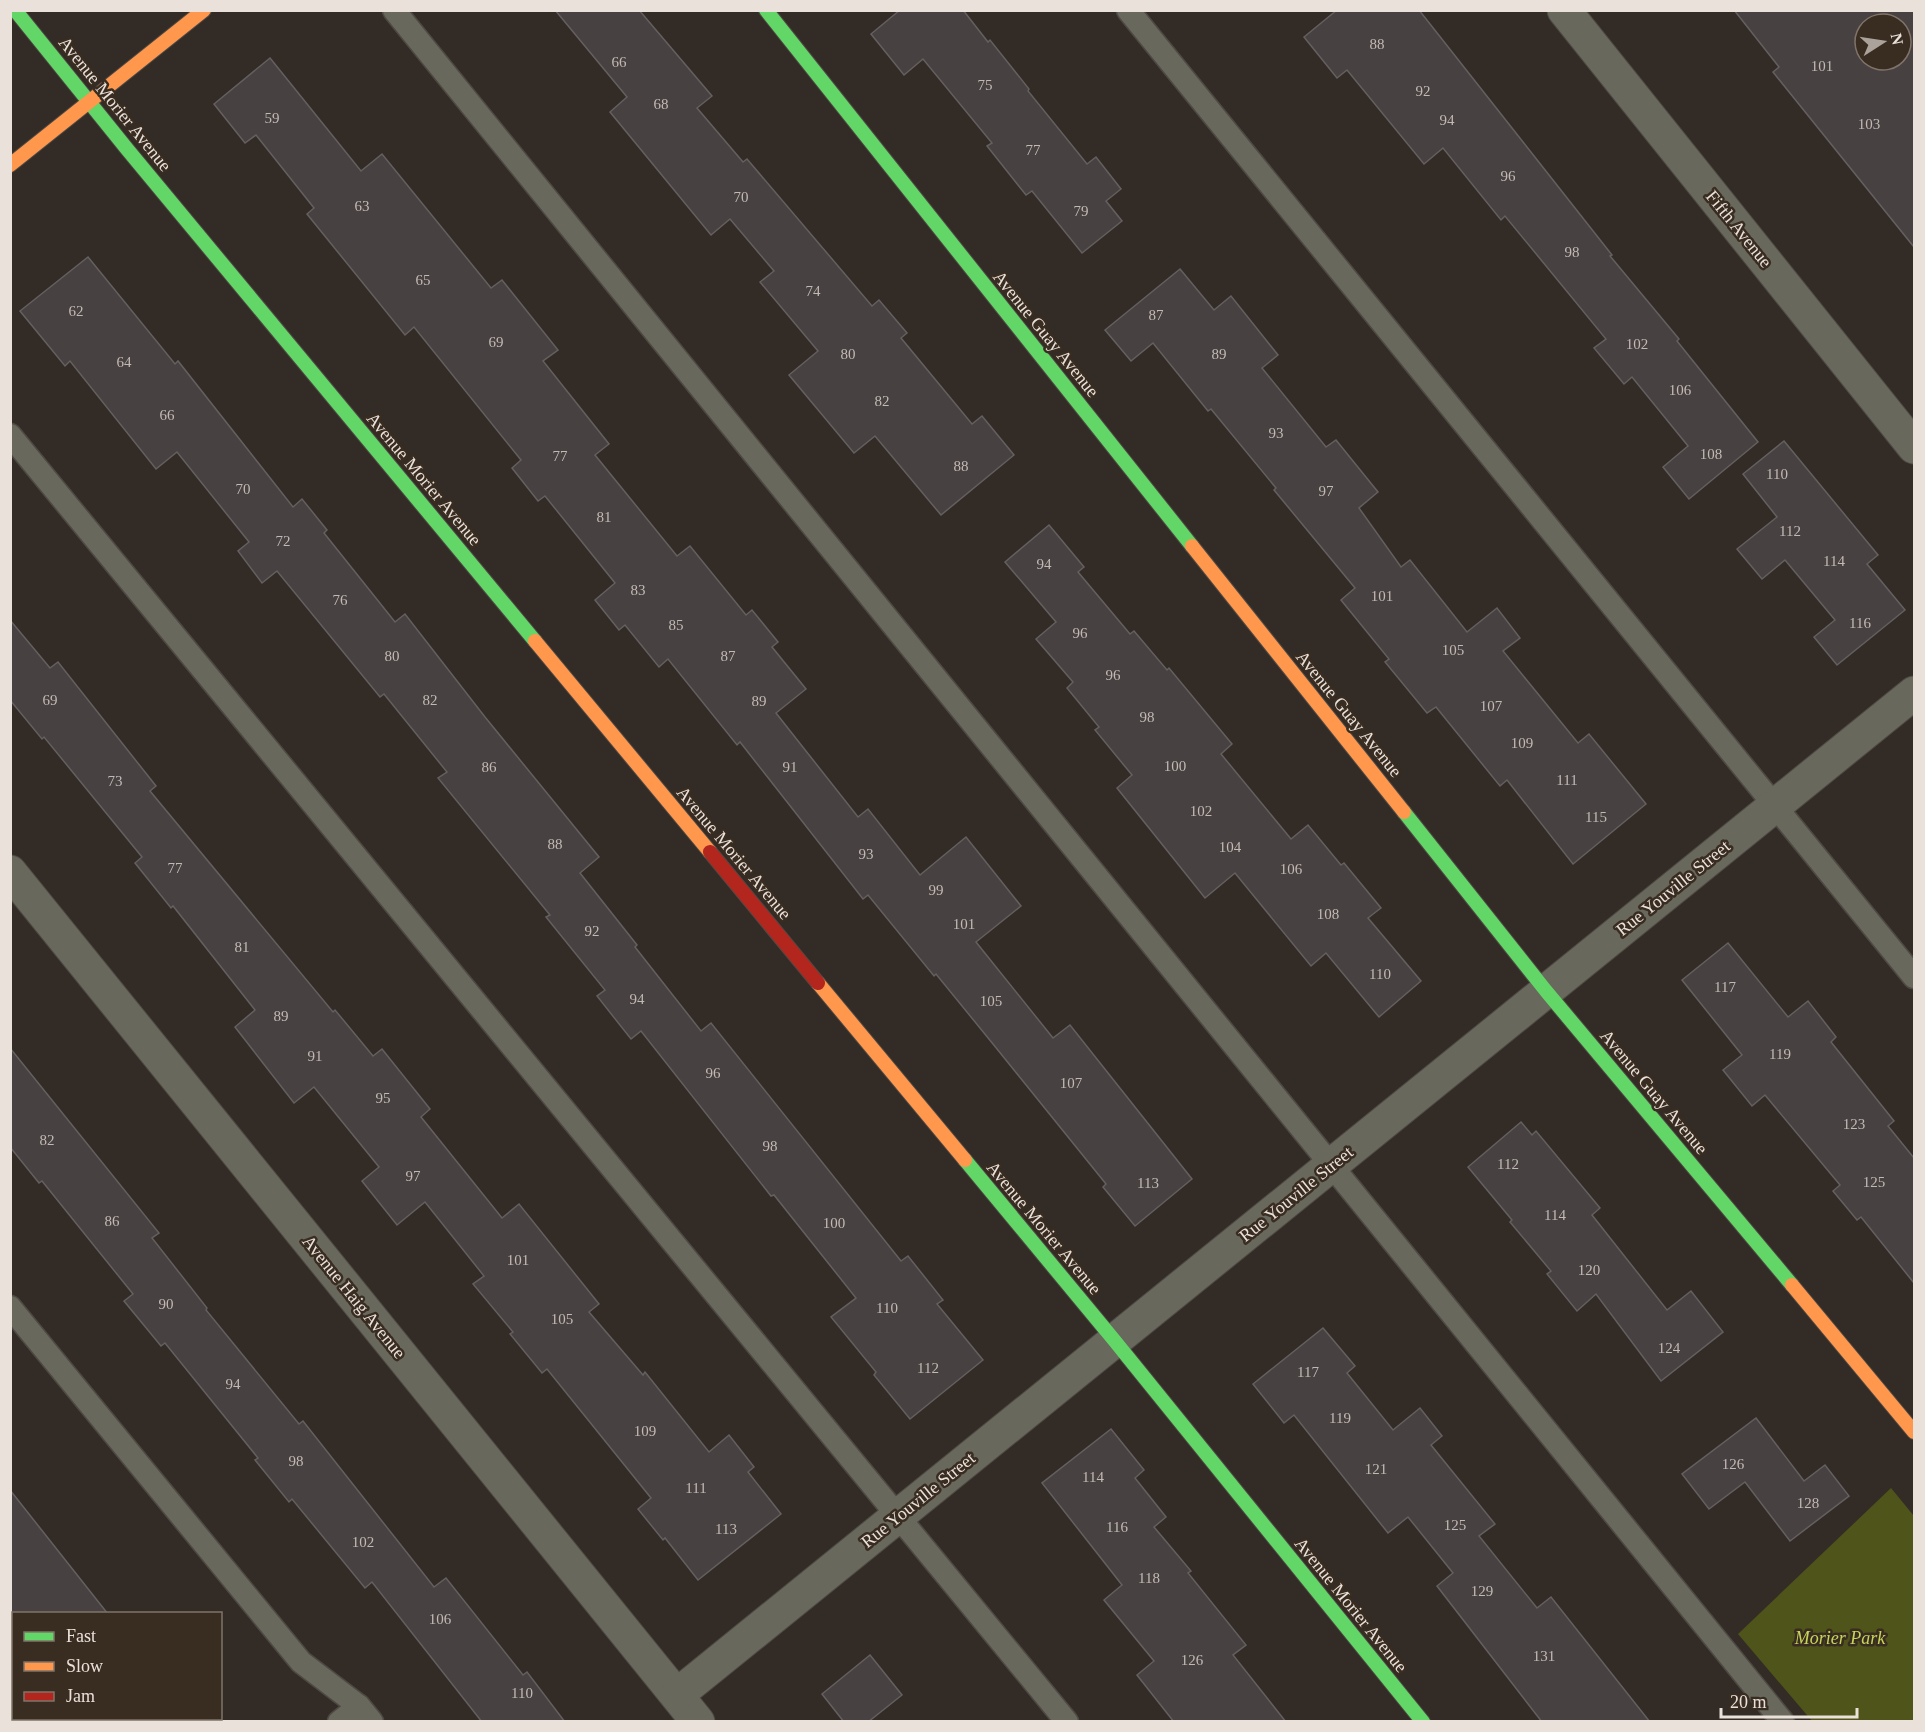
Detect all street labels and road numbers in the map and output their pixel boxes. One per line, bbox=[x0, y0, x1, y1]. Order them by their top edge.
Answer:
street label: Avenue Morier Avenue bbox=[55, 33, 175, 175]
street label: Fifth Avenue bbox=[1702, 187, 1776, 271]
street label: Avenue Guay Avenue bbox=[989, 267, 1103, 401]
street label: Avenue Morier Avenue bbox=[363, 408, 485, 550]
street label: Avenue Guay Avenue bbox=[1292, 647, 1406, 781]
street label: Avenue Morier Avenue bbox=[673, 782, 795, 924]
street label: Rue Youville Street bbox=[1612, 836, 1734, 940]
street label: Avenue Guay Avenue bbox=[1596, 1026, 1712, 1158]
street label: Rue Youville Street bbox=[1235, 1142, 1357, 1246]
street label: Avenue Morier Avenue bbox=[983, 1157, 1105, 1299]
street label: Avenue Haig Avenue bbox=[298, 1232, 410, 1362]
street label: Rue Youville Street bbox=[857, 1448, 979, 1552]
street label: Avenue Morier Avenue bbox=[1291, 1534, 1411, 1676]

